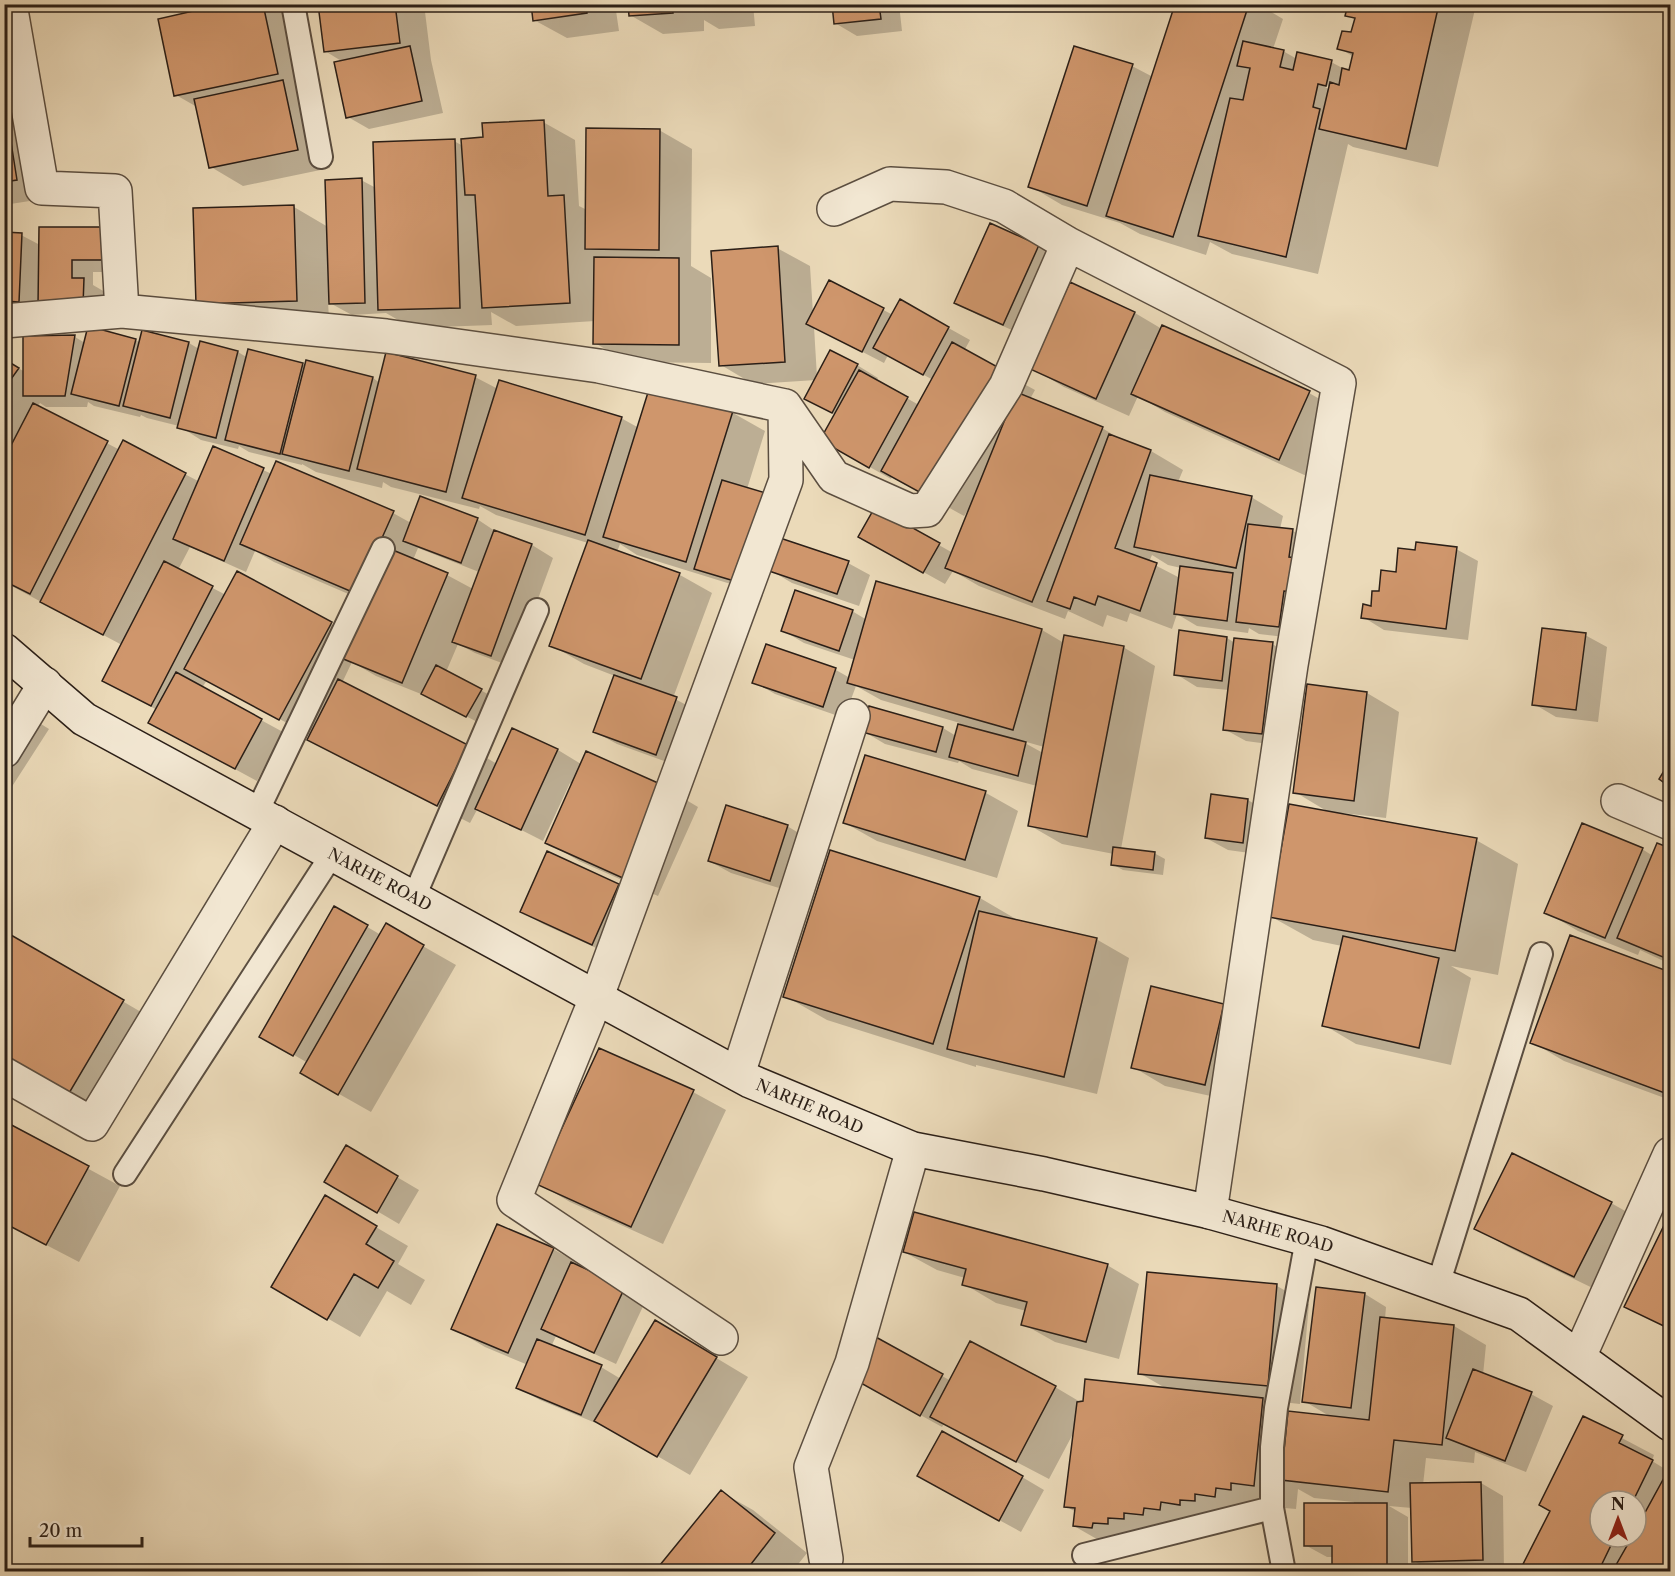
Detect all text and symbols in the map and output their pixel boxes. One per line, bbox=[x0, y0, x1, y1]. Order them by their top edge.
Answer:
street label: NARHE ROAD bbox=[325, 843, 435, 915]
street label: NARHE ROAD bbox=[753, 1074, 867, 1138]
street label: NARHE ROAD bbox=[1220, 1206, 1336, 1256]
north arrow bbox=[1588, 1489, 1648, 1549]
text: N bbox=[1611, 1494, 1625, 1514]
scale bar bbox=[30, 1510, 142, 1548]
text: 20 m bbox=[39, 1520, 83, 1542]

